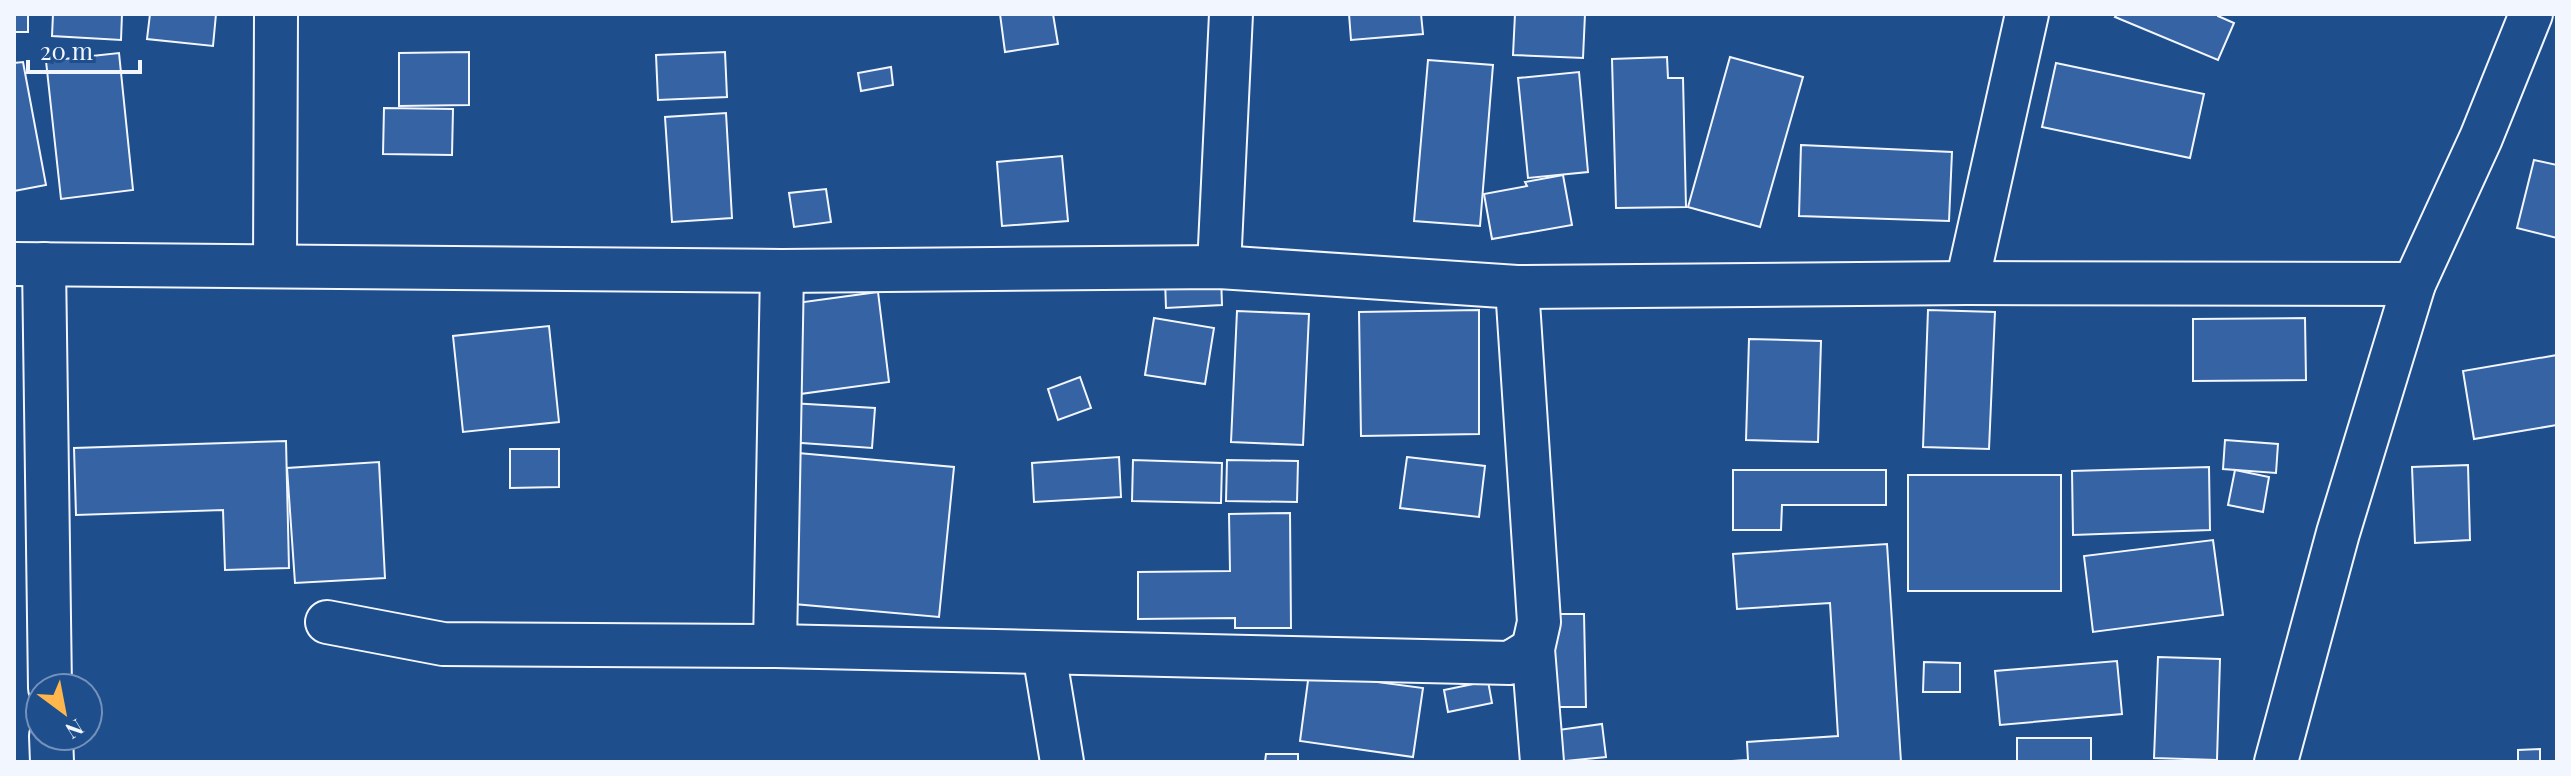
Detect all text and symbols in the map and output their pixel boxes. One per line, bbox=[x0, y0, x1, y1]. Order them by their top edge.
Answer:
scale bar bbox=[28, 24, 140, 74]
text: 20 m bbox=[40, 34, 93, 66]
north arrow bbox=[24, 672, 104, 752]
text: N bbox=[60, 713, 90, 747]

